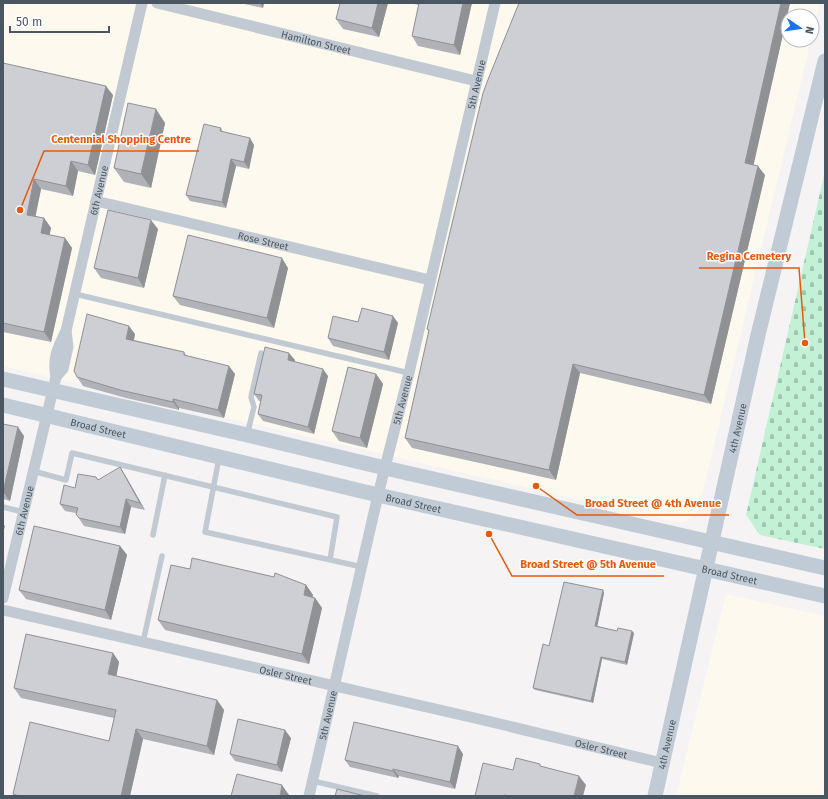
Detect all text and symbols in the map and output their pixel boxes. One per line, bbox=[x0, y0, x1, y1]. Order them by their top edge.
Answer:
scale bar bbox=[10, 8, 109, 34]
north arrow bbox=[780, 8, 820, 48]
text: 50 m bbox=[16, 15, 42, 29]
text: N bbox=[802, 25, 816, 35]
street label: Hamilton Street bbox=[280, 29, 353, 57]
street label: 5th Avenue bbox=[466, 59, 489, 110]
callout: Centennial Shopping Centre bbox=[44, 128, 199, 151]
text: Centennial Shopping Centre bbox=[51, 133, 191, 146]
street label: 6th Avenue bbox=[88, 164, 111, 217]
street label: Rose Street bbox=[237, 230, 290, 253]
callout: Regina Cemetery bbox=[699, 245, 799, 268]
text: Regina Cemetery bbox=[707, 250, 792, 263]
street label: 5th Avenue bbox=[391, 374, 415, 426]
street label: 4th Avenue bbox=[727, 402, 750, 454]
street label: Broad Street bbox=[69, 416, 127, 441]
street label: 6th Avenue bbox=[13, 485, 37, 537]
street label: Broad Street bbox=[384, 492, 443, 516]
callout: Broad Street @ 4th Avenue bbox=[577, 492, 729, 515]
text: Broad Street @ 4th Avenue bbox=[585, 497, 721, 510]
callout: Broad Street @ 5th Avenue bbox=[512, 553, 664, 576]
text: Broad Street @ 5th Avenue bbox=[520, 558, 656, 571]
street label: Broad Street bbox=[700, 563, 759, 588]
street label: Osler Street bbox=[258, 664, 313, 688]
street label: 5th Avenue bbox=[317, 689, 340, 741]
street label: 4th Avenue bbox=[656, 718, 679, 771]
street label: Osler Street bbox=[573, 737, 629, 762]

